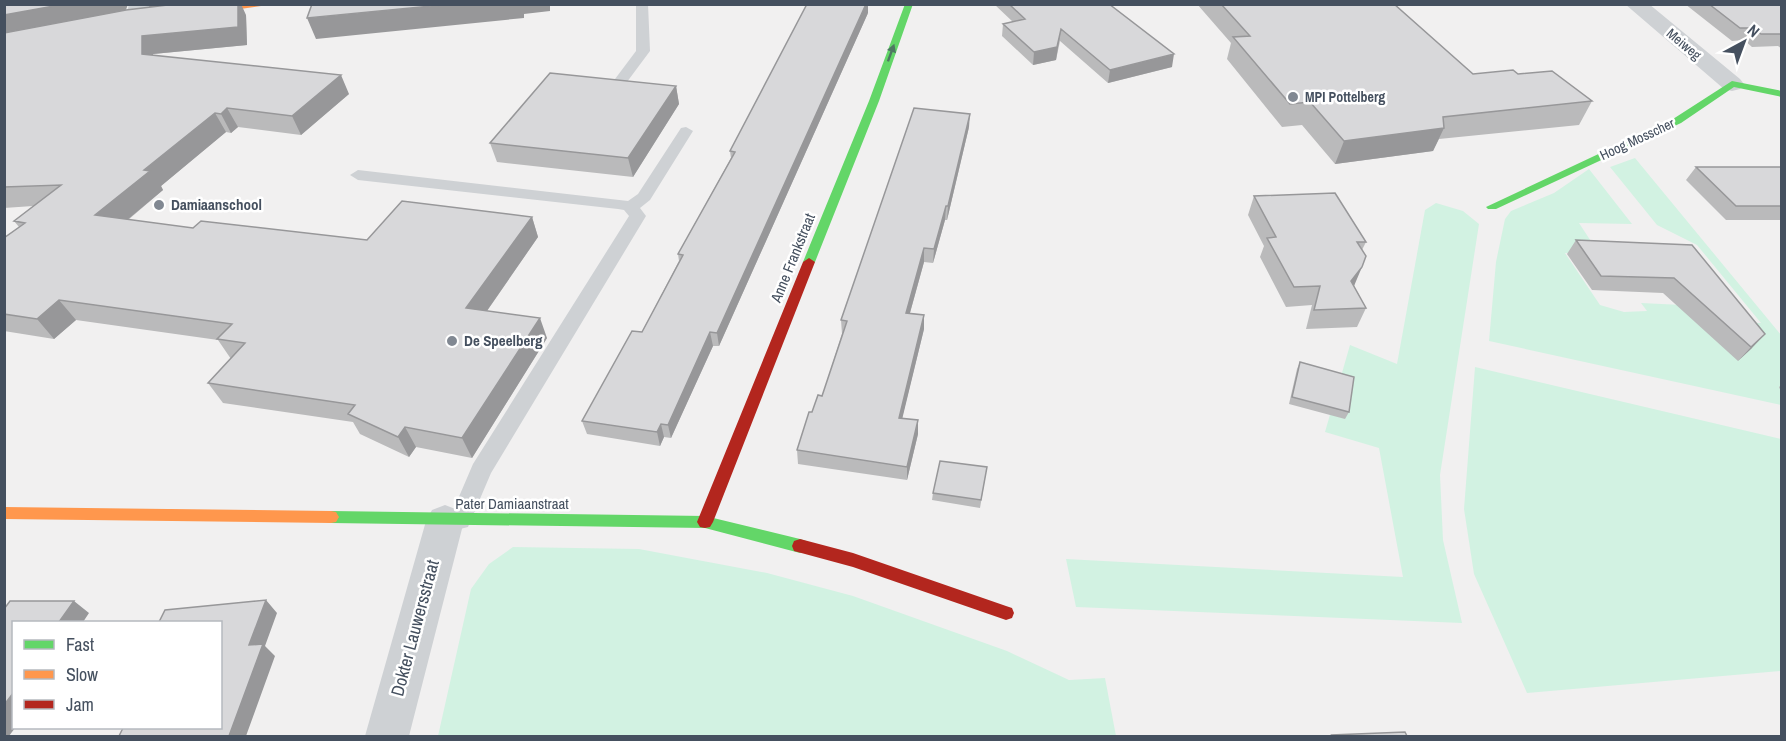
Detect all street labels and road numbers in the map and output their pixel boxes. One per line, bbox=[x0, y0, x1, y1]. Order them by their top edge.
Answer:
street label: Meiweg bbox=[1663, 24, 1706, 64]
street label: Hoog Mosscher bbox=[1597, 114, 1677, 164]
street label: Anne Frankstraat bbox=[765, 210, 820, 306]
street label: Pater Damiaanstraat bbox=[455, 493, 569, 514]
street label: Dokter Lauwersstraat bbox=[384, 557, 445, 699]

